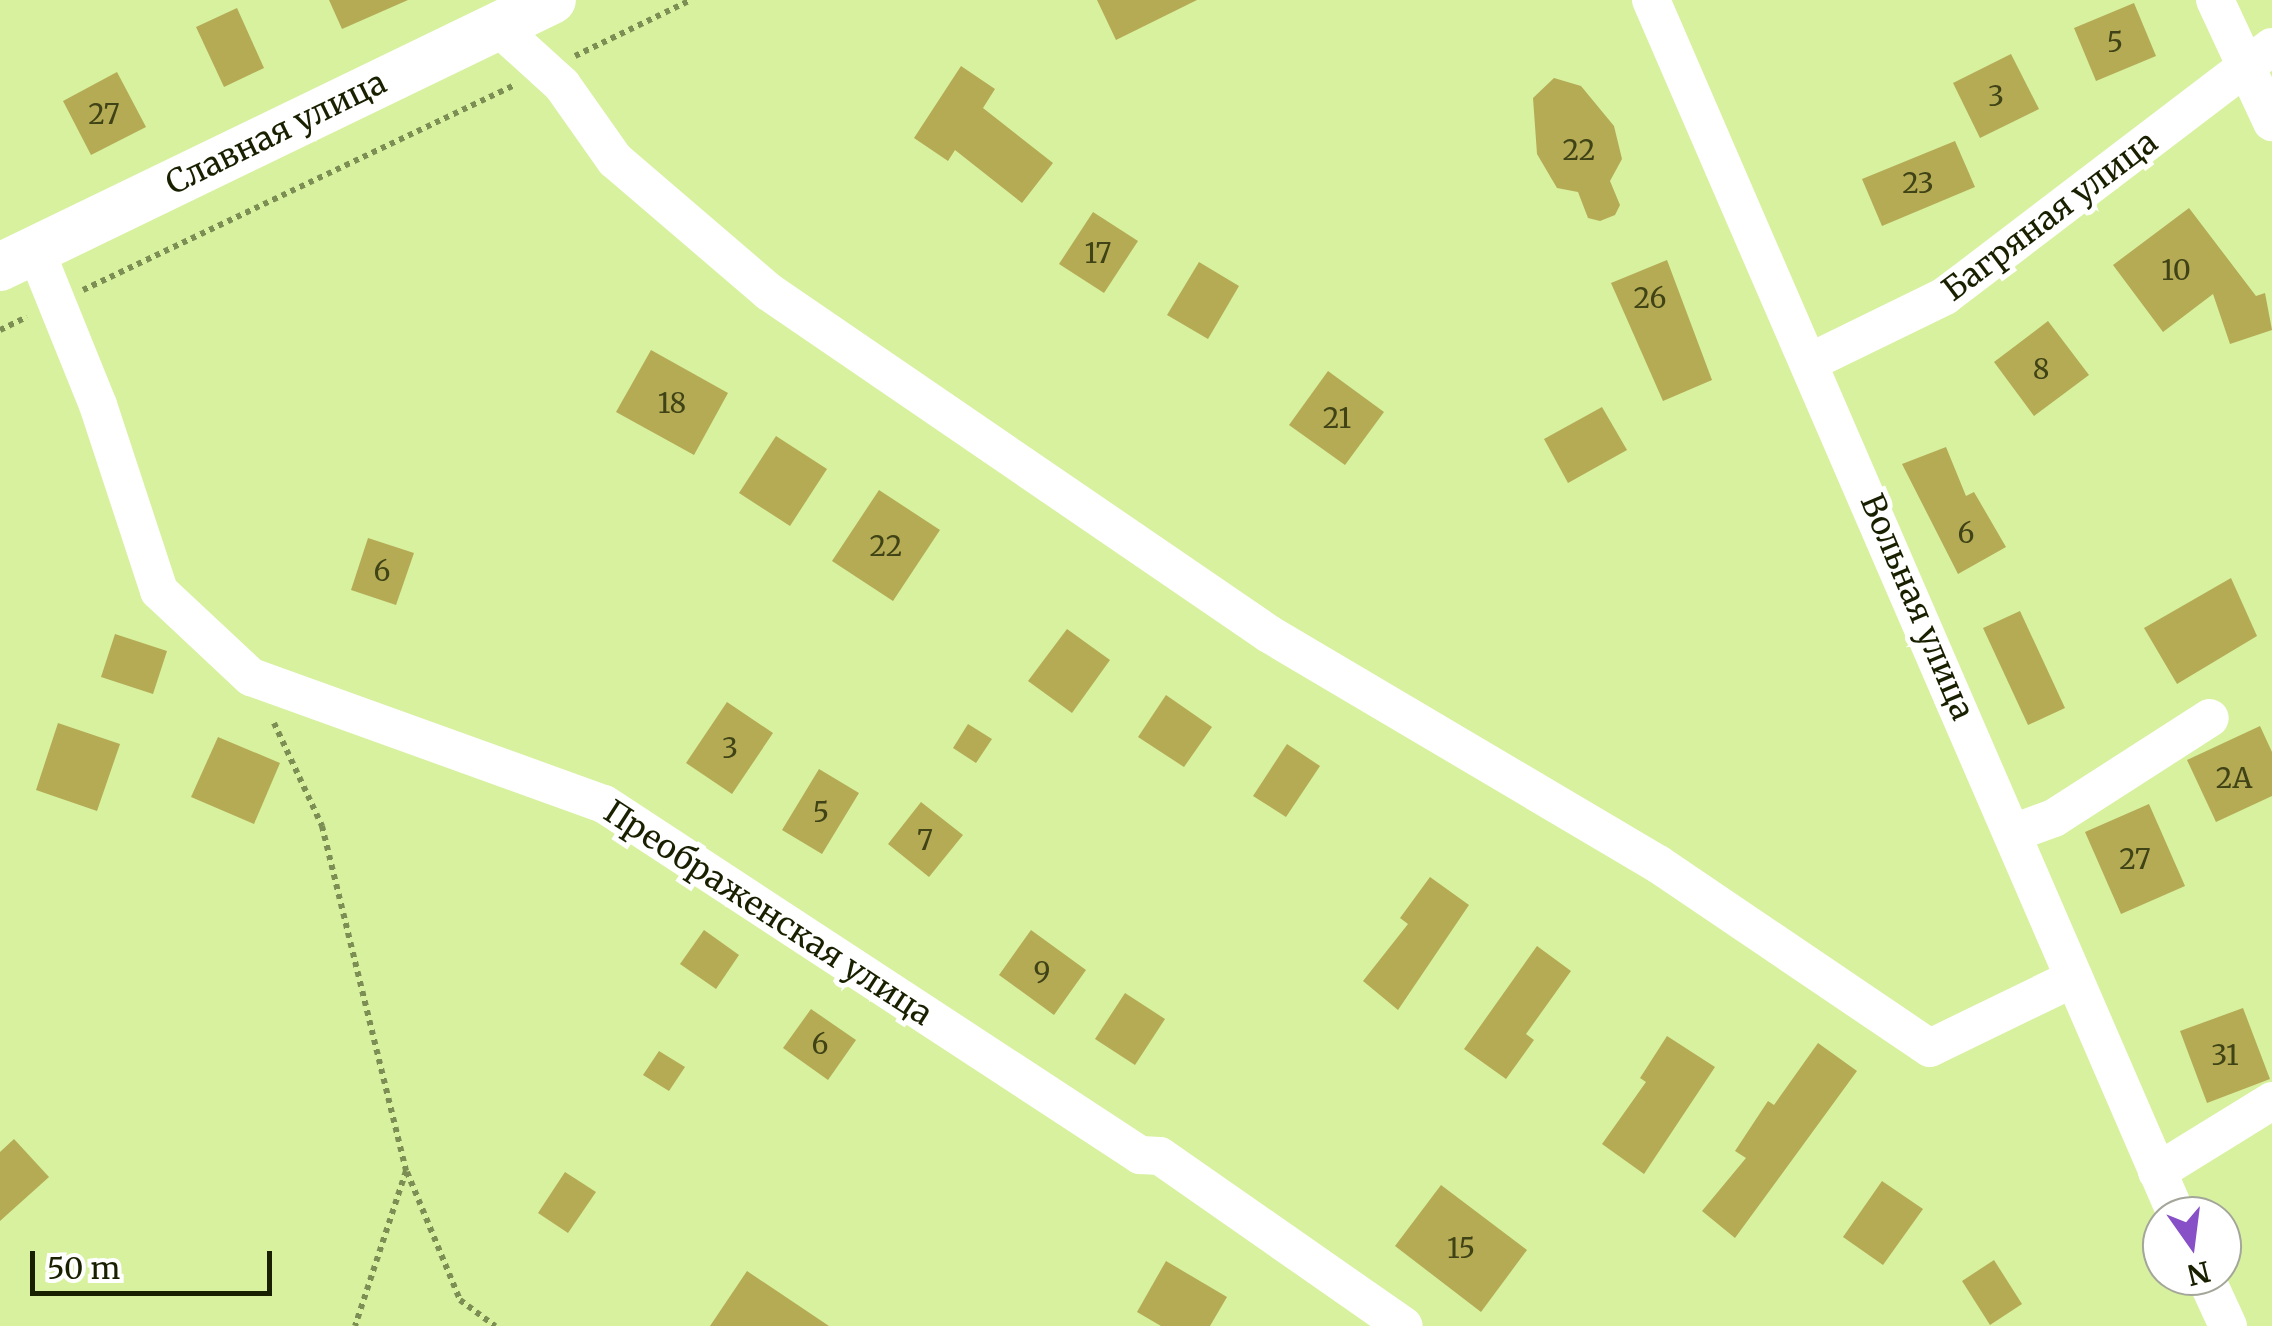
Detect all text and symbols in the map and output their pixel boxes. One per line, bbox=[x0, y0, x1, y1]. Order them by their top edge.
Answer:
house number: 5 bbox=[2107, 25, 2123, 59]
street label: Славная улица bbox=[160, 63, 392, 203]
house number: 3 bbox=[1988, 79, 2004, 113]
house number: 27 bbox=[88, 97, 120, 131]
street label: Багряная улица bbox=[1935, 123, 2165, 309]
house number: 22 bbox=[1563, 133, 1595, 167]
house number: 23 bbox=[1902, 166, 1934, 200]
house number: 17 bbox=[1084, 236, 1112, 270]
house number: 10 bbox=[2161, 253, 2191, 287]
house number: 26 bbox=[1634, 281, 1666, 315]
house number: 8 bbox=[2033, 352, 2049, 386]
house number: 18 bbox=[658, 386, 686, 420]
house number: 21 bbox=[1323, 401, 1351, 435]
street label: Вольная улица bbox=[1852, 488, 1982, 726]
house number: 6 bbox=[1958, 516, 1974, 550]
house number: 22 bbox=[870, 529, 902, 563]
house number: 6 bbox=[374, 554, 390, 588]
house number: 3 bbox=[722, 731, 738, 765]
house number: 2А bbox=[2216, 761, 2252, 795]
street label: Преображенская улица bbox=[597, 792, 939, 1034]
house number: 5 bbox=[813, 795, 829, 829]
house number: 7 bbox=[917, 823, 933, 857]
house number: 27 bbox=[2119, 842, 2151, 876]
house number: 9 bbox=[1034, 955, 1050, 989]
house number: 6 bbox=[812, 1027, 828, 1061]
house number: 31 bbox=[2211, 1038, 2239, 1072]
north arrow bbox=[2142, 1196, 2242, 1296]
scale bar bbox=[35, 1231, 278, 1293]
house number: 15 bbox=[1447, 1231, 1475, 1265]
text: 50 m bbox=[47, 1249, 120, 1287]
text: N bbox=[2184, 1253, 2214, 1293]

